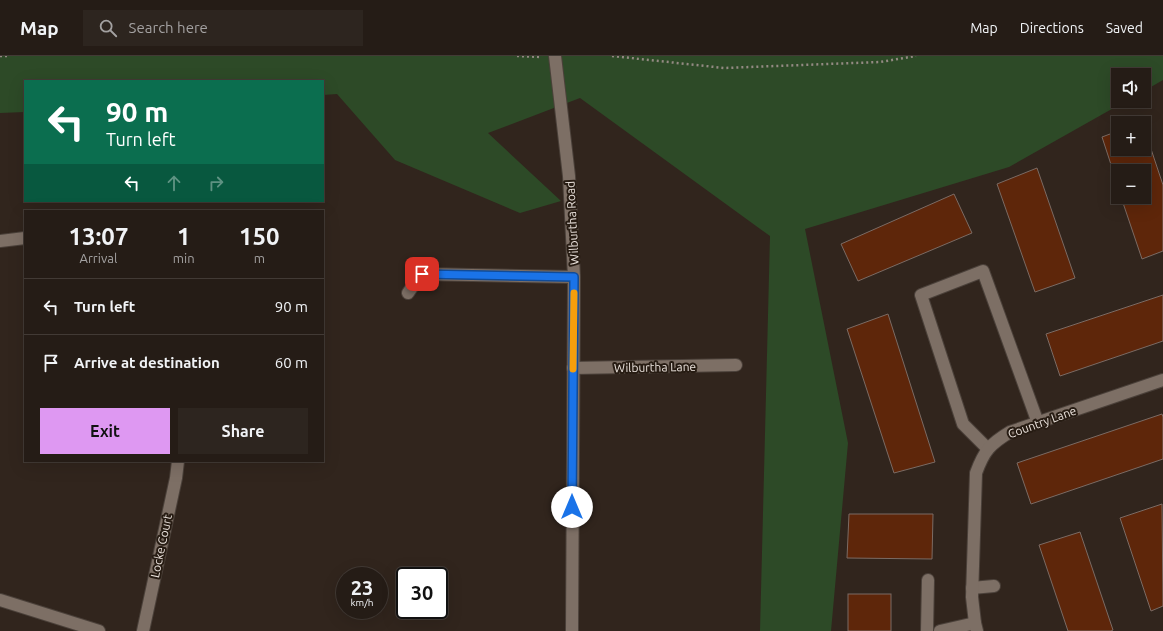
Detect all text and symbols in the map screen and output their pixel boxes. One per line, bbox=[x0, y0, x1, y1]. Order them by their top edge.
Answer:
search box bbox=[83, 10, 363, 46]
text: Map bbox=[20, 17, 59, 39]
icon: search bbox=[97, 17, 119, 39]
text: Search here bbox=[129, 19, 208, 36]
text: Map bbox=[970, 20, 998, 36]
text: Directions bbox=[1020, 20, 1084, 36]
text: Saved bbox=[1106, 20, 1143, 36]
map controls bbox=[1111, 68, 1151, 204]
button: sound bbox=[1111, 68, 1151, 108]
icon: left bbox=[40, 96, 92, 148]
text: 90 m bbox=[106, 96, 168, 127]
button: + bbox=[1111, 116, 1151, 156]
text: Turn left bbox=[106, 129, 176, 149]
button: − bbox=[1111, 164, 1151, 204]
icon: left bbox=[121, 172, 143, 194]
icon: ahead bbox=[163, 172, 185, 194]
icon: right bbox=[205, 172, 227, 194]
street label: Wilburtha Road bbox=[563, 181, 581, 265]
text: 13:07 bbox=[68, 223, 128, 250]
text: 1 bbox=[177, 223, 190, 250]
text: 150 bbox=[239, 223, 280, 250]
text: Arrival bbox=[79, 251, 117, 265]
text: min bbox=[173, 251, 195, 265]
text: m bbox=[254, 251, 265, 265]
pin bbox=[405, 257, 439, 291]
icon: arrive bbox=[411, 263, 433, 285]
icon: left bbox=[40, 296, 62, 318]
text: Turn left bbox=[74, 298, 135, 315]
text: 90 m bbox=[275, 298, 308, 315]
icon: arrive bbox=[40, 352, 62, 374]
text: Arrive at destination bbox=[74, 354, 220, 371]
text: 60 m bbox=[275, 354, 308, 371]
street label: Wilburtha Lane bbox=[614, 360, 696, 374]
street label: Country Lane bbox=[1006, 404, 1078, 440]
button: Exit bbox=[40, 408, 170, 454]
button: Share bbox=[178, 408, 308, 454]
position arrow bbox=[551, 486, 593, 528]
street label: Locke Court bbox=[148, 513, 174, 579]
speed limit sign: 30 bbox=[396, 567, 448, 619]
text: 23 bbox=[351, 576, 373, 599]
text: km/h bbox=[350, 597, 374, 608]

